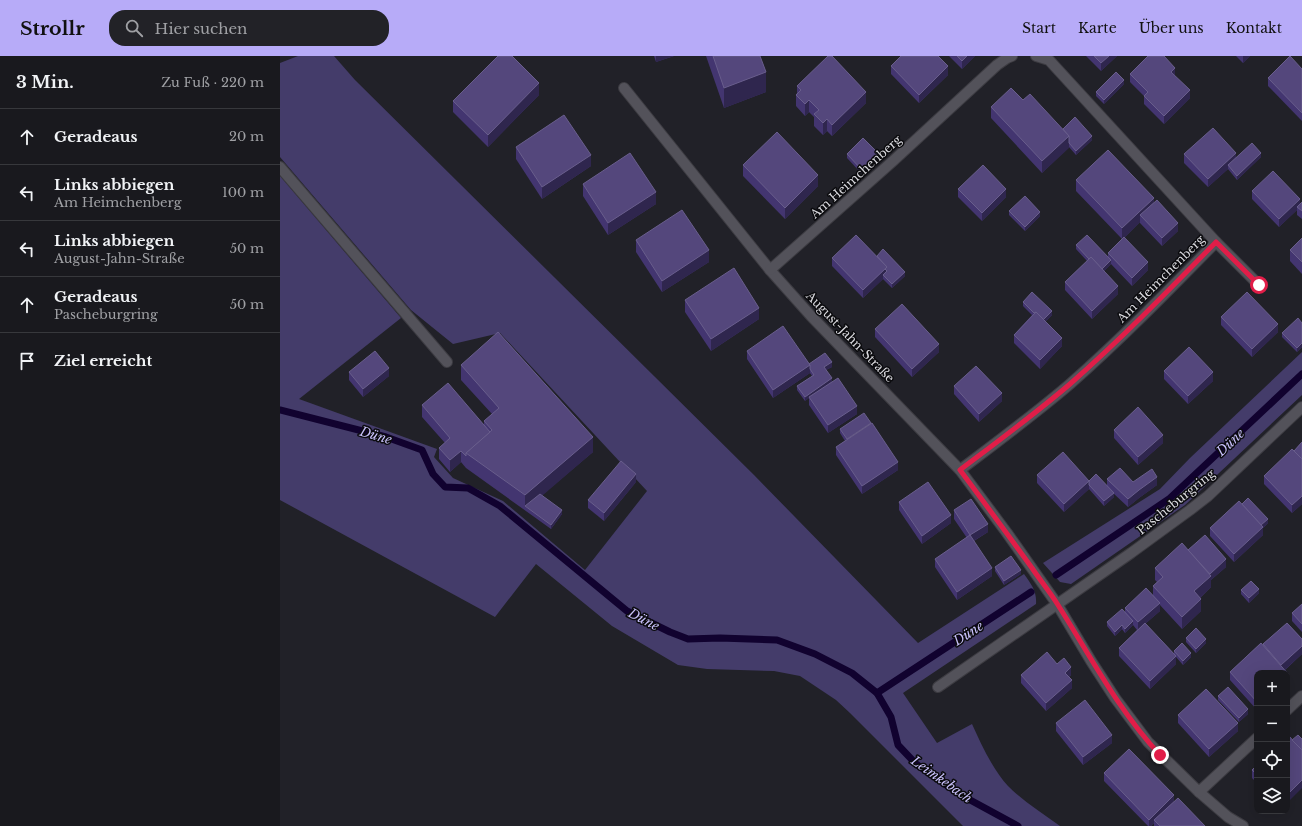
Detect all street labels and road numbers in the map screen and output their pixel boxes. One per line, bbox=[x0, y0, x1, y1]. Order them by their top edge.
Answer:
street label: Am Heimchenberg bbox=[806, 131, 905, 222]
street label: Am Heimchenberg bbox=[1113, 231, 1208, 326]
street label: August-Jahn-Straße bbox=[802, 287, 898, 385]
street label: Pascheburgring bbox=[1134, 465, 1218, 538]

